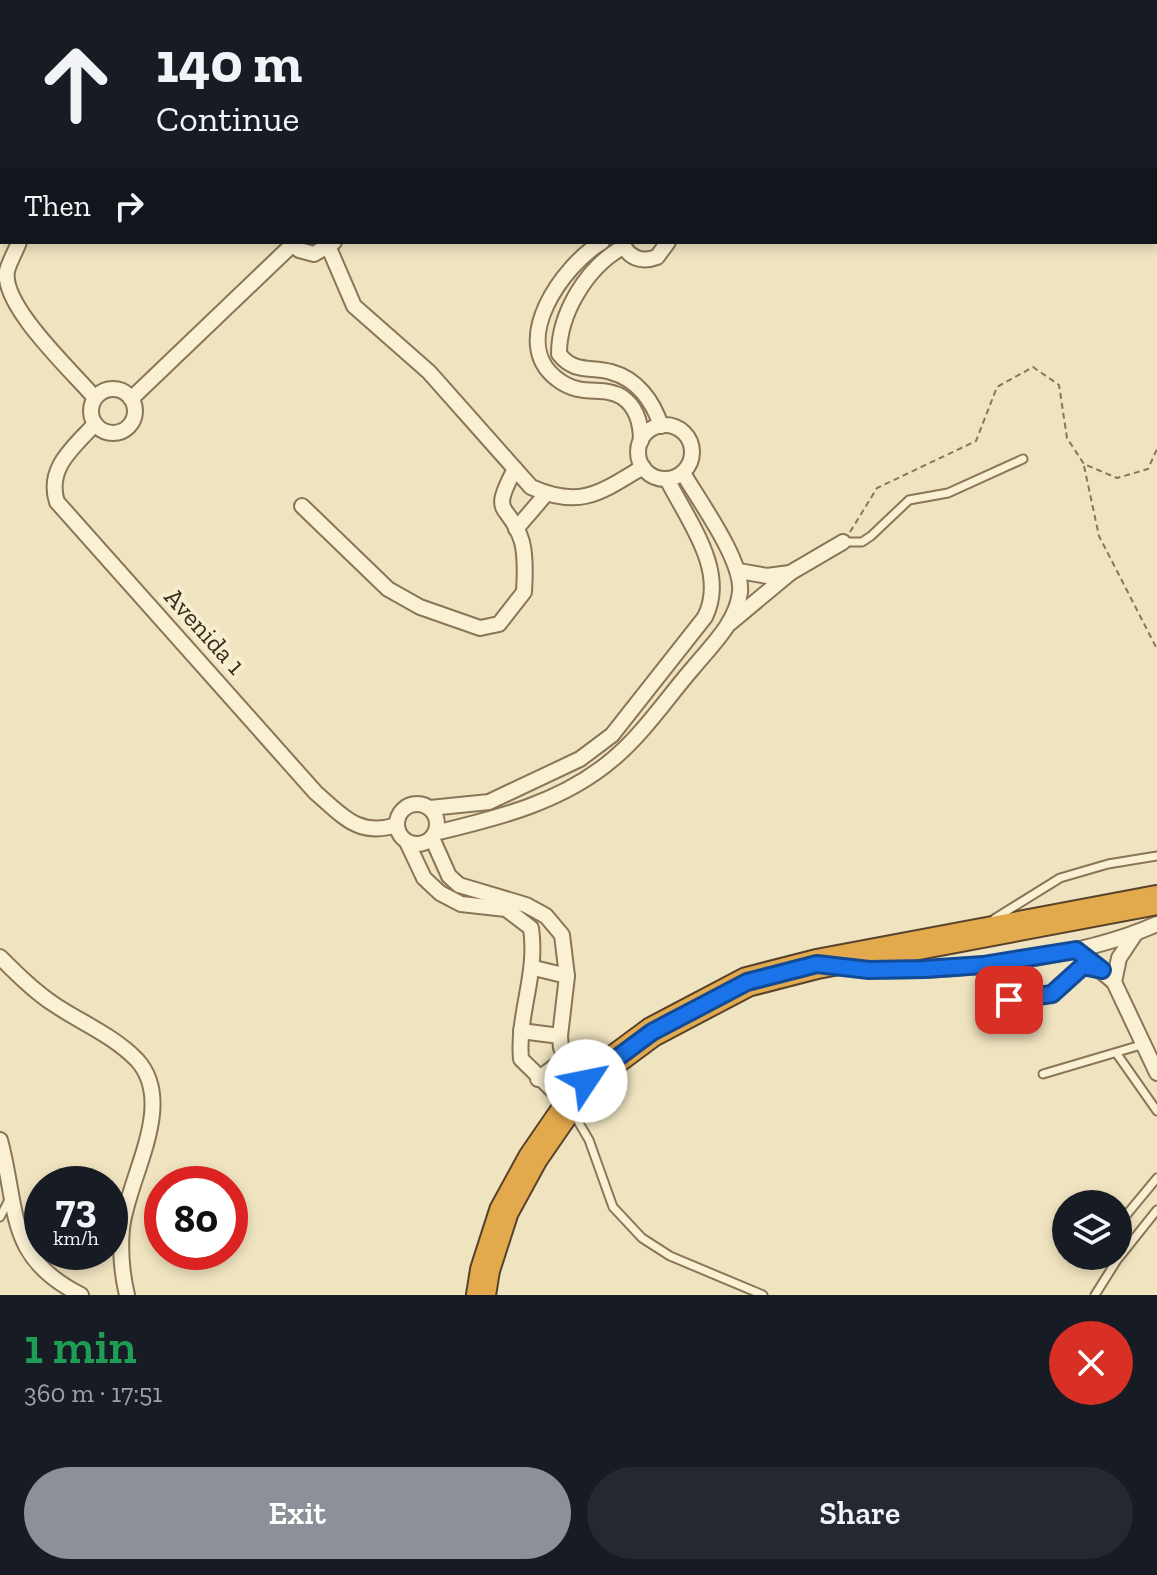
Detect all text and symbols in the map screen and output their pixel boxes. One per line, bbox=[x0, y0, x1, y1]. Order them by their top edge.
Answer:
text: 140 m bbox=[156, 29, 302, 96]
icon: ahead bbox=[24, 32, 128, 136]
text: Continue bbox=[156, 97, 300, 140]
icon: right bbox=[107, 184, 151, 228]
text: Then bbox=[24, 188, 91, 224]
street label: Avenida 1 bbox=[158, 581, 252, 681]
pin bbox=[975, 966, 1043, 1034]
icon: arrive bbox=[987, 978, 1031, 1022]
position arrow bbox=[544, 1039, 628, 1123]
speed limit sign: 80 bbox=[144, 1166, 248, 1270]
text: 73 bbox=[55, 1184, 97, 1232]
map controls bbox=[1052, 1190, 1132, 1270]
button: layers bbox=[1052, 1190, 1132, 1270]
text: km/h bbox=[53, 1226, 99, 1250]
text: 1 min bbox=[24, 1318, 137, 1375]
button: close bbox=[1049, 1321, 1133, 1405]
text: 360 m · 17:51 bbox=[24, 1377, 162, 1409]
button: Exit bbox=[24, 1467, 571, 1559]
button: Share bbox=[587, 1467, 1133, 1559]

